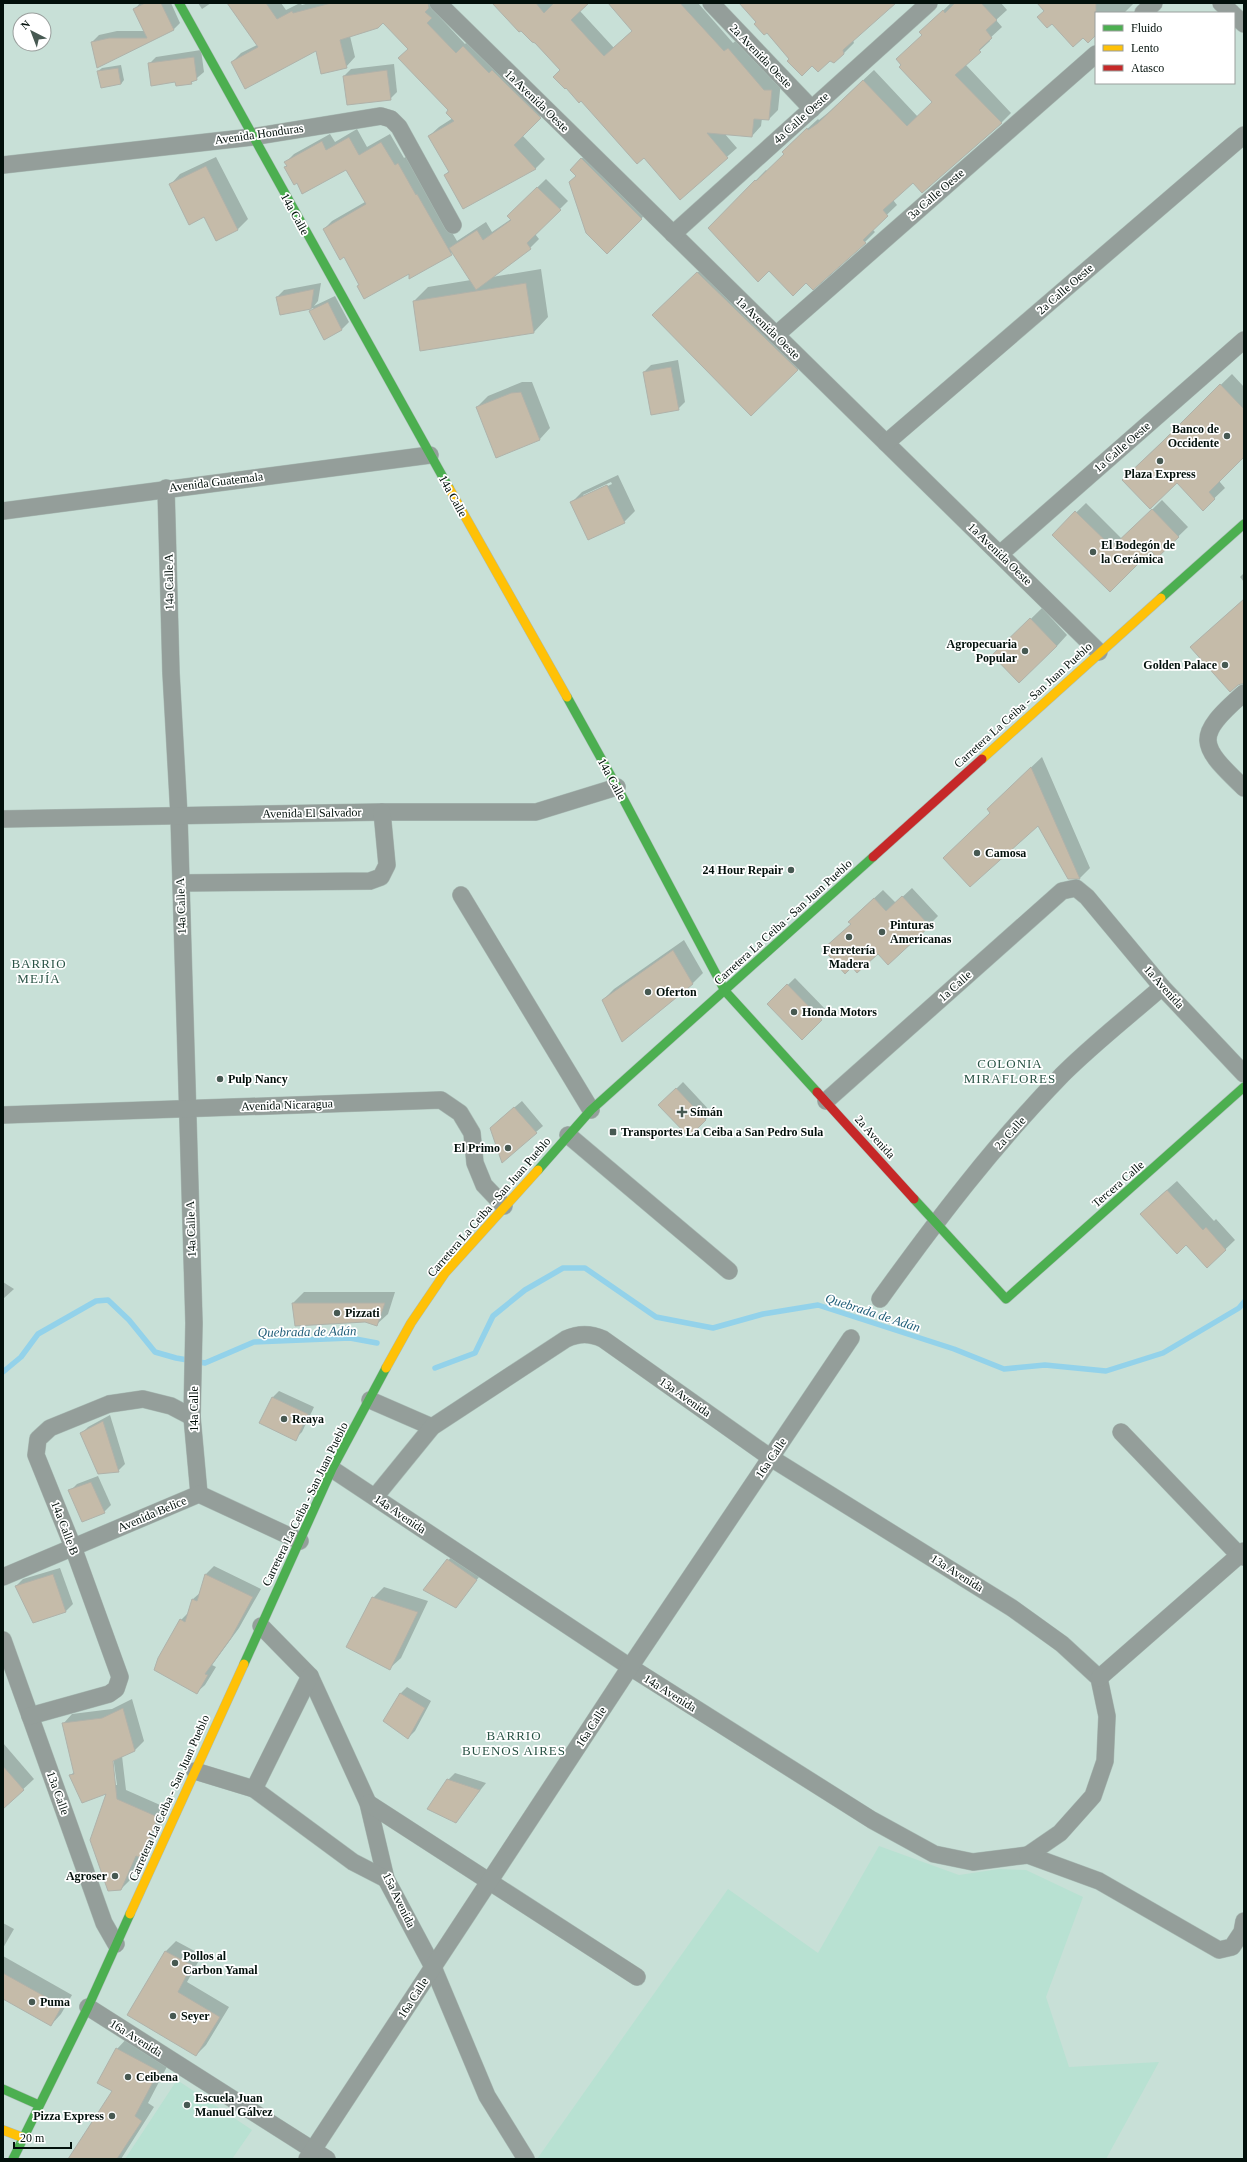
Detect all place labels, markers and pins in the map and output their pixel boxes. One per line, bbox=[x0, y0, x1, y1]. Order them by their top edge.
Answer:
place label: Banco de Occidente bbox=[1168, 422, 1220, 450]
marker: Banco de Occidente bbox=[1222, 431, 1232, 441]
marker: Plaza Express bbox=[1155, 456, 1165, 466]
place label: Plaza Express bbox=[1124, 467, 1196, 481]
place label: El Bodegón de la Cerámica bbox=[1101, 538, 1176, 566]
marker: El Bodegón de la Cerámica bbox=[1088, 547, 1098, 557]
place label: Agropecuaria Popular bbox=[947, 637, 1018, 665]
marker: Agropecuaria Popular bbox=[1020, 646, 1030, 656]
place label: Golden Palace bbox=[1143, 658, 1218, 672]
marker: Golden Palace bbox=[1220, 660, 1230, 670]
place label: Camosa bbox=[985, 846, 1026, 860]
marker: Camosa bbox=[972, 848, 982, 858]
place label: 24 Hour Repair bbox=[703, 863, 784, 877]
marker: 24 Hour Repair bbox=[786, 865, 796, 875]
place label: Pinturas Americanas bbox=[890, 918, 952, 946]
marker: Pinturas Americanas bbox=[877, 927, 887, 937]
marker: Ferretería Madera bbox=[844, 932, 854, 942]
place label: Ferretería Madera bbox=[823, 943, 875, 971]
place label: Oferton bbox=[656, 985, 697, 999]
marker: Oferton bbox=[643, 987, 653, 997]
place label: Honda Motors bbox=[802, 1005, 877, 1019]
marker: Honda Motors bbox=[789, 1007, 799, 1017]
place label: Pulp Nancy bbox=[228, 1072, 288, 1086]
marker: Pulp Nancy bbox=[215, 1074, 225, 1084]
place label: Símán bbox=[690, 1105, 723, 1119]
marker: Símán bbox=[677, 1107, 687, 1117]
place label: Transportes La Ceiba a San Pedro Sula bbox=[621, 1125, 823, 1139]
marker: Transportes La Ceiba a San Pedro Sula bbox=[608, 1127, 618, 1137]
place label: El Primo bbox=[454, 1141, 500, 1155]
marker: El Primo bbox=[503, 1143, 513, 1153]
place label: Pizzati bbox=[345, 1306, 380, 1320]
marker: Pizzati bbox=[332, 1308, 342, 1318]
place label: Reaya bbox=[292, 1412, 324, 1426]
marker: Reaya bbox=[279, 1414, 289, 1424]
place label: Agroser bbox=[66, 1869, 108, 1883]
marker: Agroser bbox=[110, 1871, 120, 1881]
place label: Pollos al Carbon Yamal bbox=[183, 1949, 258, 1977]
marker: Pollos al Carbon Yamal bbox=[170, 1958, 180, 1968]
place label: Puma bbox=[40, 1995, 70, 2009]
marker: Puma bbox=[27, 1997, 37, 2007]
place label: Seyer bbox=[181, 2009, 210, 2023]
marker: Seyer bbox=[168, 2011, 178, 2021]
place label: Ceibena bbox=[136, 2070, 178, 2084]
marker: Ceibena bbox=[123, 2072, 133, 2082]
place label: Escuela Juan Manuel Gálvez bbox=[195, 2091, 273, 2119]
marker: Escuela Juan Manuel Gálvez bbox=[182, 2100, 192, 2110]
place label: Pizza Express bbox=[33, 2109, 104, 2123]
marker: Pizza Express bbox=[107, 2111, 117, 2121]

